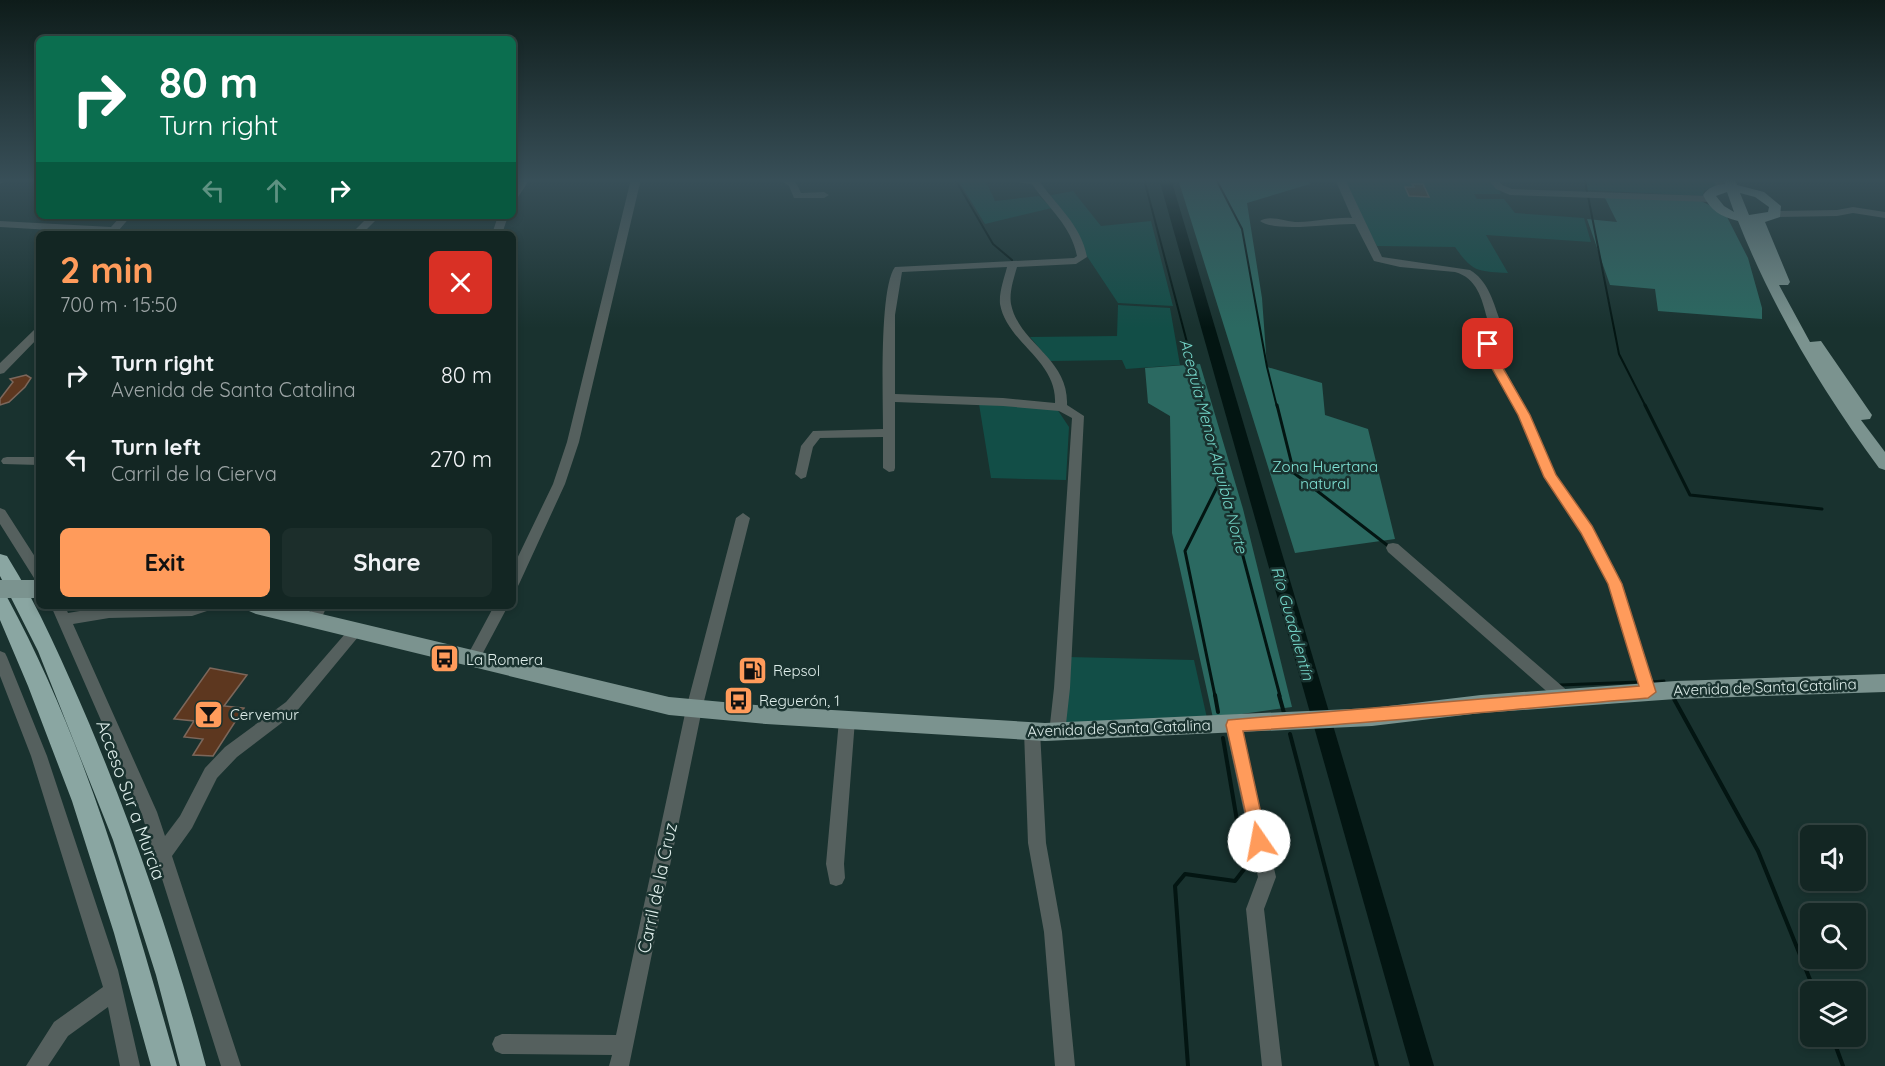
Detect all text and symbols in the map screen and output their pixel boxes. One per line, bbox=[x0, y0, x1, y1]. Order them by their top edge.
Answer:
text: 80 m bbox=[159, 56, 258, 109]
icon: right bbox=[60, 60, 138, 138]
text: Turn right bbox=[159, 108, 278, 142]
icon: left bbox=[197, 174, 230, 207]
icon: ahead bbox=[260, 174, 293, 207]
icon: right bbox=[323, 174, 356, 207]
text: 2 min bbox=[60, 247, 154, 292]
button: close bbox=[429, 251, 492, 314]
text: 700 m · 15:50 bbox=[60, 292, 177, 317]
pin bbox=[1462, 318, 1513, 369]
icon: arrive bbox=[1471, 327, 1504, 360]
water label: Acequia Menor Alquibla Norte bbox=[1176, 337, 1253, 556]
text: Turn right bbox=[111, 349, 215, 377]
icon: right bbox=[60, 359, 93, 392]
text: 80 m bbox=[441, 361, 492, 389]
text: Avenida de Santa Catalina bbox=[111, 377, 356, 402]
text: Turn left bbox=[111, 433, 201, 461]
icon: left bbox=[60, 443, 93, 476]
text: 270 m bbox=[430, 445, 492, 473]
park label: Zona Huertana natural bbox=[1272, 457, 1378, 493]
text: Carril de la Cierva bbox=[111, 461, 277, 486]
button: Exit bbox=[60, 528, 270, 597]
button: Share bbox=[282, 528, 492, 597]
water label: Río Guadalentín bbox=[1267, 564, 1319, 683]
bus stop icon: La Romera bbox=[429, 643, 461, 675]
place label: La Romera bbox=[466, 650, 543, 669]
fuel station icon: Repsol bbox=[736, 654, 768, 686]
place label: Repsol bbox=[773, 661, 820, 680]
street label: Avenida de Santa Catalina bbox=[1673, 674, 1857, 700]
bus stop icon: Reguerón, 1 bbox=[722, 684, 754, 716]
place label: Reguerón, 1 bbox=[759, 691, 840, 710]
bar icon: Cervemur bbox=[193, 698, 225, 730]
place label: Cervemur bbox=[230, 705, 299, 724]
street label: Avenida de Santa Catalina bbox=[1027, 715, 1211, 741]
street label: Acceso Sur a Murcia bbox=[91, 717, 171, 883]
position arrow bbox=[1227, 809, 1291, 873]
street label: Carril de la Cruz bbox=[632, 821, 682, 955]
map controls bbox=[1800, 825, 1866, 1047]
button: sound bbox=[1800, 825, 1866, 891]
button: search bbox=[1800, 903, 1866, 969]
button: layers bbox=[1800, 981, 1866, 1047]

